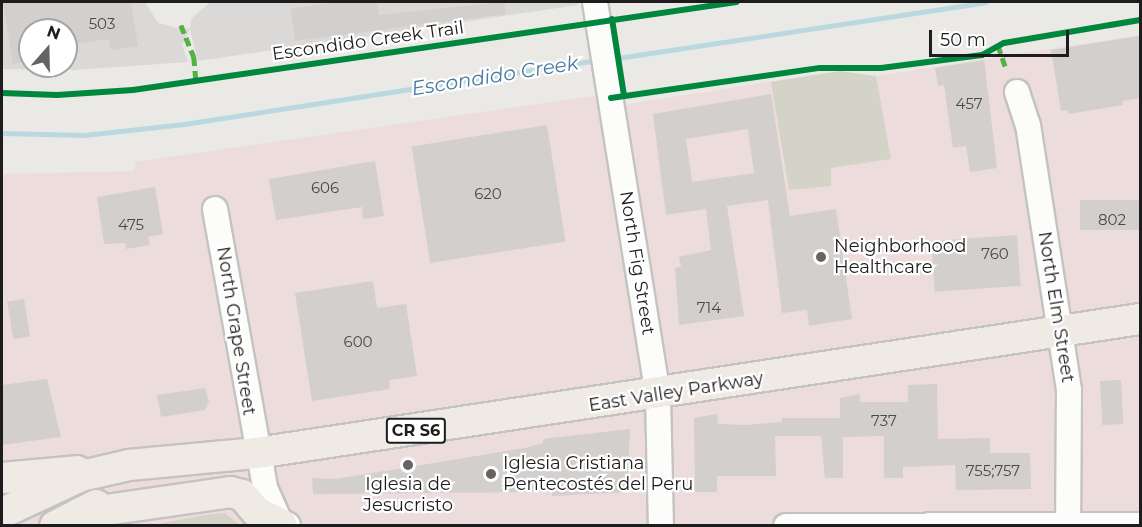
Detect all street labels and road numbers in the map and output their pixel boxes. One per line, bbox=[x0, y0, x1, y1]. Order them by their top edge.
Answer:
street label: Escondido Creek Trail bbox=[271, 17, 465, 65]
street label: North Fig Street bbox=[615, 190, 659, 336]
street label: North Elm Street bbox=[1033, 230, 1079, 384]
street label: North Grape Street bbox=[212, 245, 260, 417]
street label: East Valley Parkway bbox=[587, 368, 765, 416]
road number: CR S6 bbox=[384, 418, 448, 444]

